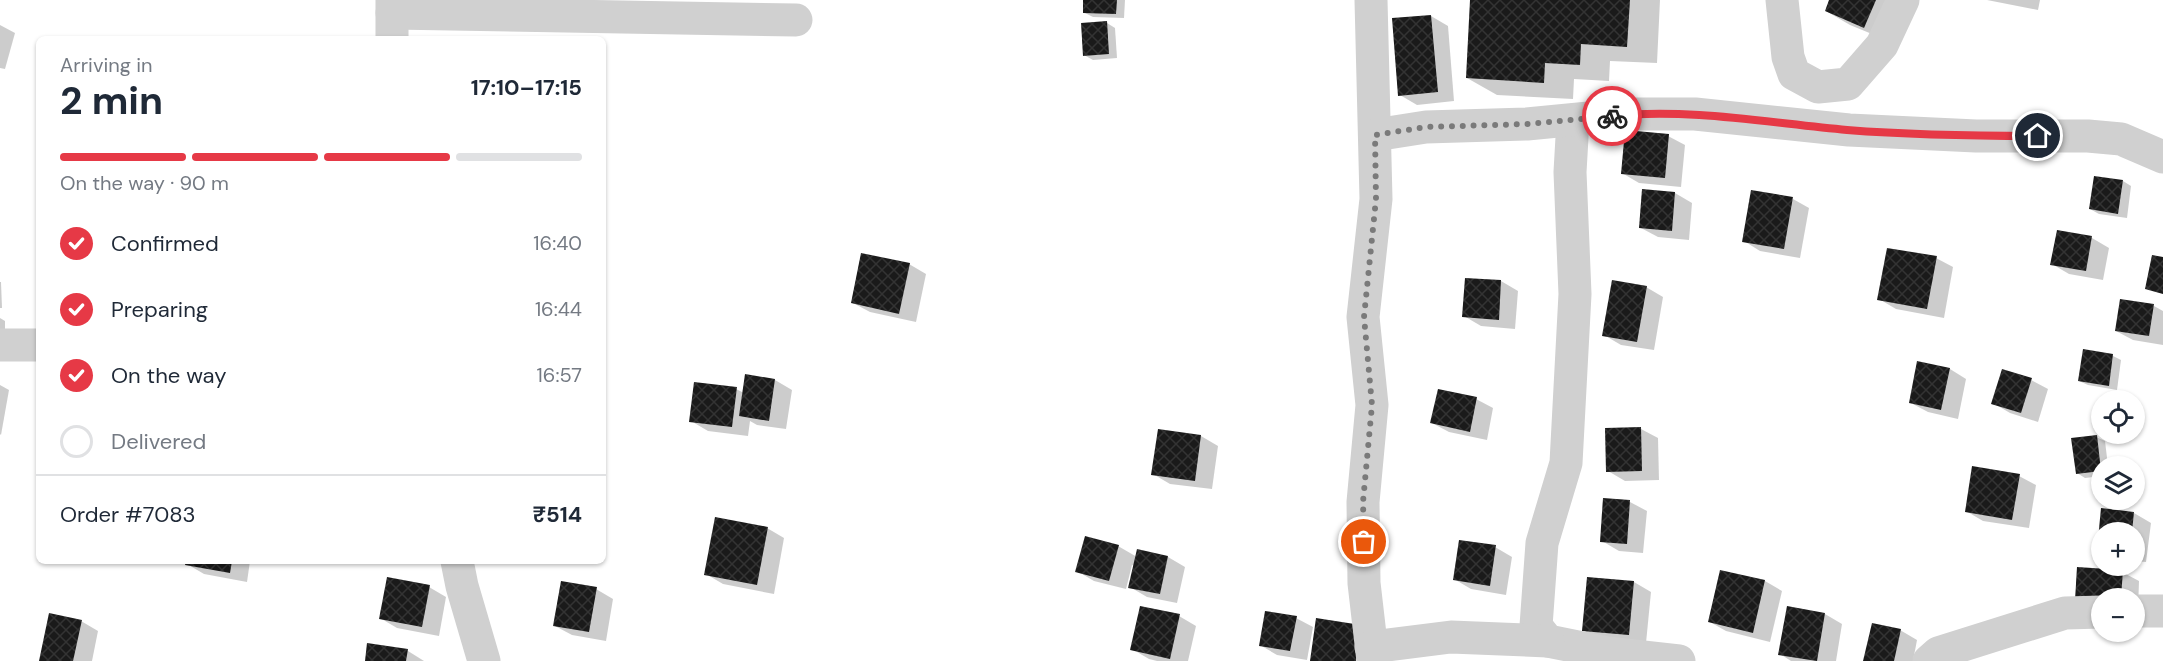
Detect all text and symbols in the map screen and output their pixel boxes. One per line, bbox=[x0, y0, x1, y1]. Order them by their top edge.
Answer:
text: Arriving in bbox=[60, 52, 152, 78]
text: 17:10–17:15 bbox=[471, 73, 582, 102]
text: 2 min bbox=[60, 75, 163, 126]
courier bbox=[1582, 86, 1642, 146]
icon: bike bbox=[1596, 100, 1629, 133]
pin bbox=[2012, 110, 2063, 161]
icon: home bbox=[2021, 119, 2054, 152]
text: On the way · 90 m bbox=[60, 170, 229, 196]
icon: check bbox=[60, 227, 93, 260]
text: Confirmed bbox=[111, 229, 219, 258]
text: 16:40 bbox=[533, 230, 582, 256]
icon: check bbox=[60, 293, 93, 326]
text: Preparing bbox=[111, 295, 208, 324]
text: 16:44 bbox=[535, 296, 582, 322]
icon: check bbox=[60, 359, 93, 392]
text: On the way bbox=[111, 361, 226, 390]
text: 16:57 bbox=[537, 362, 582, 388]
map controls bbox=[2091, 390, 2145, 642]
button: locate bbox=[2091, 390, 2145, 444]
text: Delivered bbox=[111, 427, 206, 456]
button: layers bbox=[2091, 456, 2145, 510]
text: Order #7083 bbox=[60, 500, 196, 529]
text: ₹514 bbox=[532, 500, 582, 529]
pin bbox=[1338, 516, 1389, 567]
button: + bbox=[2091, 522, 2145, 576]
icon: bag bbox=[1347, 525, 1380, 558]
button: − bbox=[2091, 588, 2145, 642]

